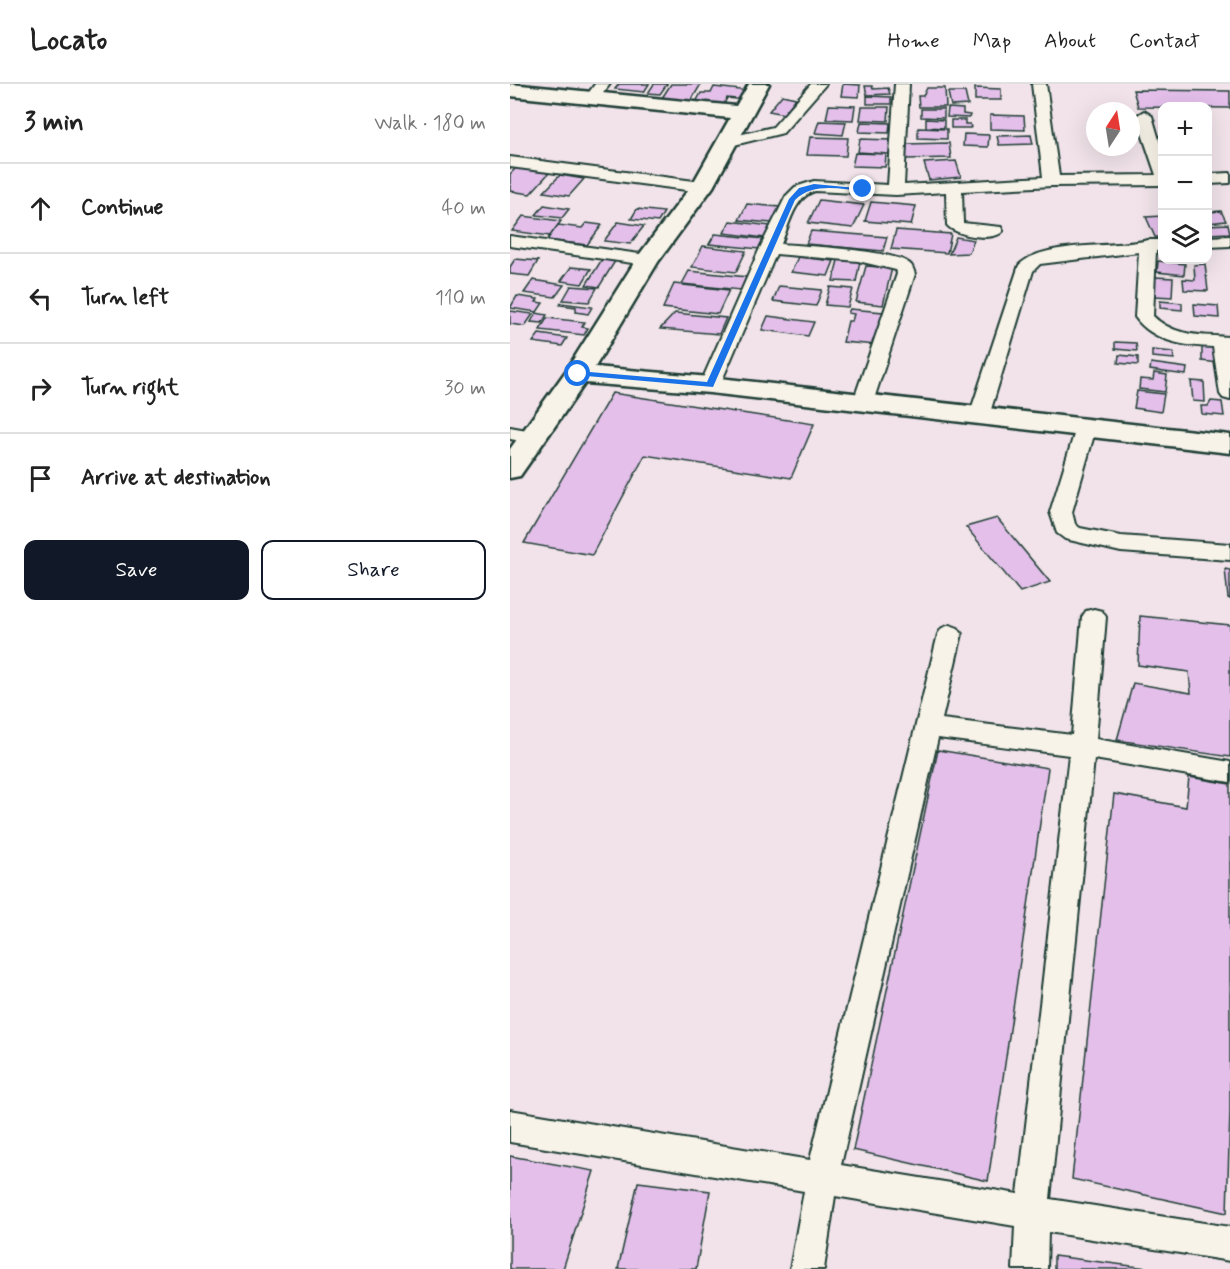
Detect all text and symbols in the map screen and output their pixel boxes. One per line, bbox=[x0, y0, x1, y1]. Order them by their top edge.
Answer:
text: Locato bbox=[30, 23, 107, 60]
text: Home bbox=[888, 27, 940, 55]
text: Map bbox=[973, 27, 1011, 55]
text: About bbox=[1044, 27, 1096, 55]
text: Contact bbox=[1129, 27, 1200, 55]
north arrow bbox=[1086, 102, 1140, 156]
map controls bbox=[1158, 102, 1212, 264]
button: + bbox=[1158, 102, 1212, 156]
text: 3 min bbox=[24, 106, 84, 140]
text: Walk · 180 m bbox=[374, 110, 486, 137]
button: − bbox=[1158, 156, 1212, 210]
route end bbox=[849, 175, 875, 201]
icon: ahead bbox=[24, 192, 57, 225]
text: Continue bbox=[81, 194, 163, 222]
text: 40 m bbox=[442, 195, 486, 222]
button: layers bbox=[1158, 210, 1212, 264]
icon: left bbox=[24, 282, 57, 315]
text: Turn left bbox=[81, 284, 169, 312]
text: 110 m bbox=[435, 285, 486, 312]
route start bbox=[564, 360, 590, 386]
icon: right bbox=[24, 372, 57, 405]
text: Turn right bbox=[81, 374, 179, 402]
text: 30 m bbox=[444, 375, 486, 402]
icon: arrive bbox=[24, 462, 57, 495]
text: Arrive at destination bbox=[81, 464, 271, 492]
button: Save bbox=[24, 540, 249, 600]
button: Share bbox=[261, 540, 486, 600]

